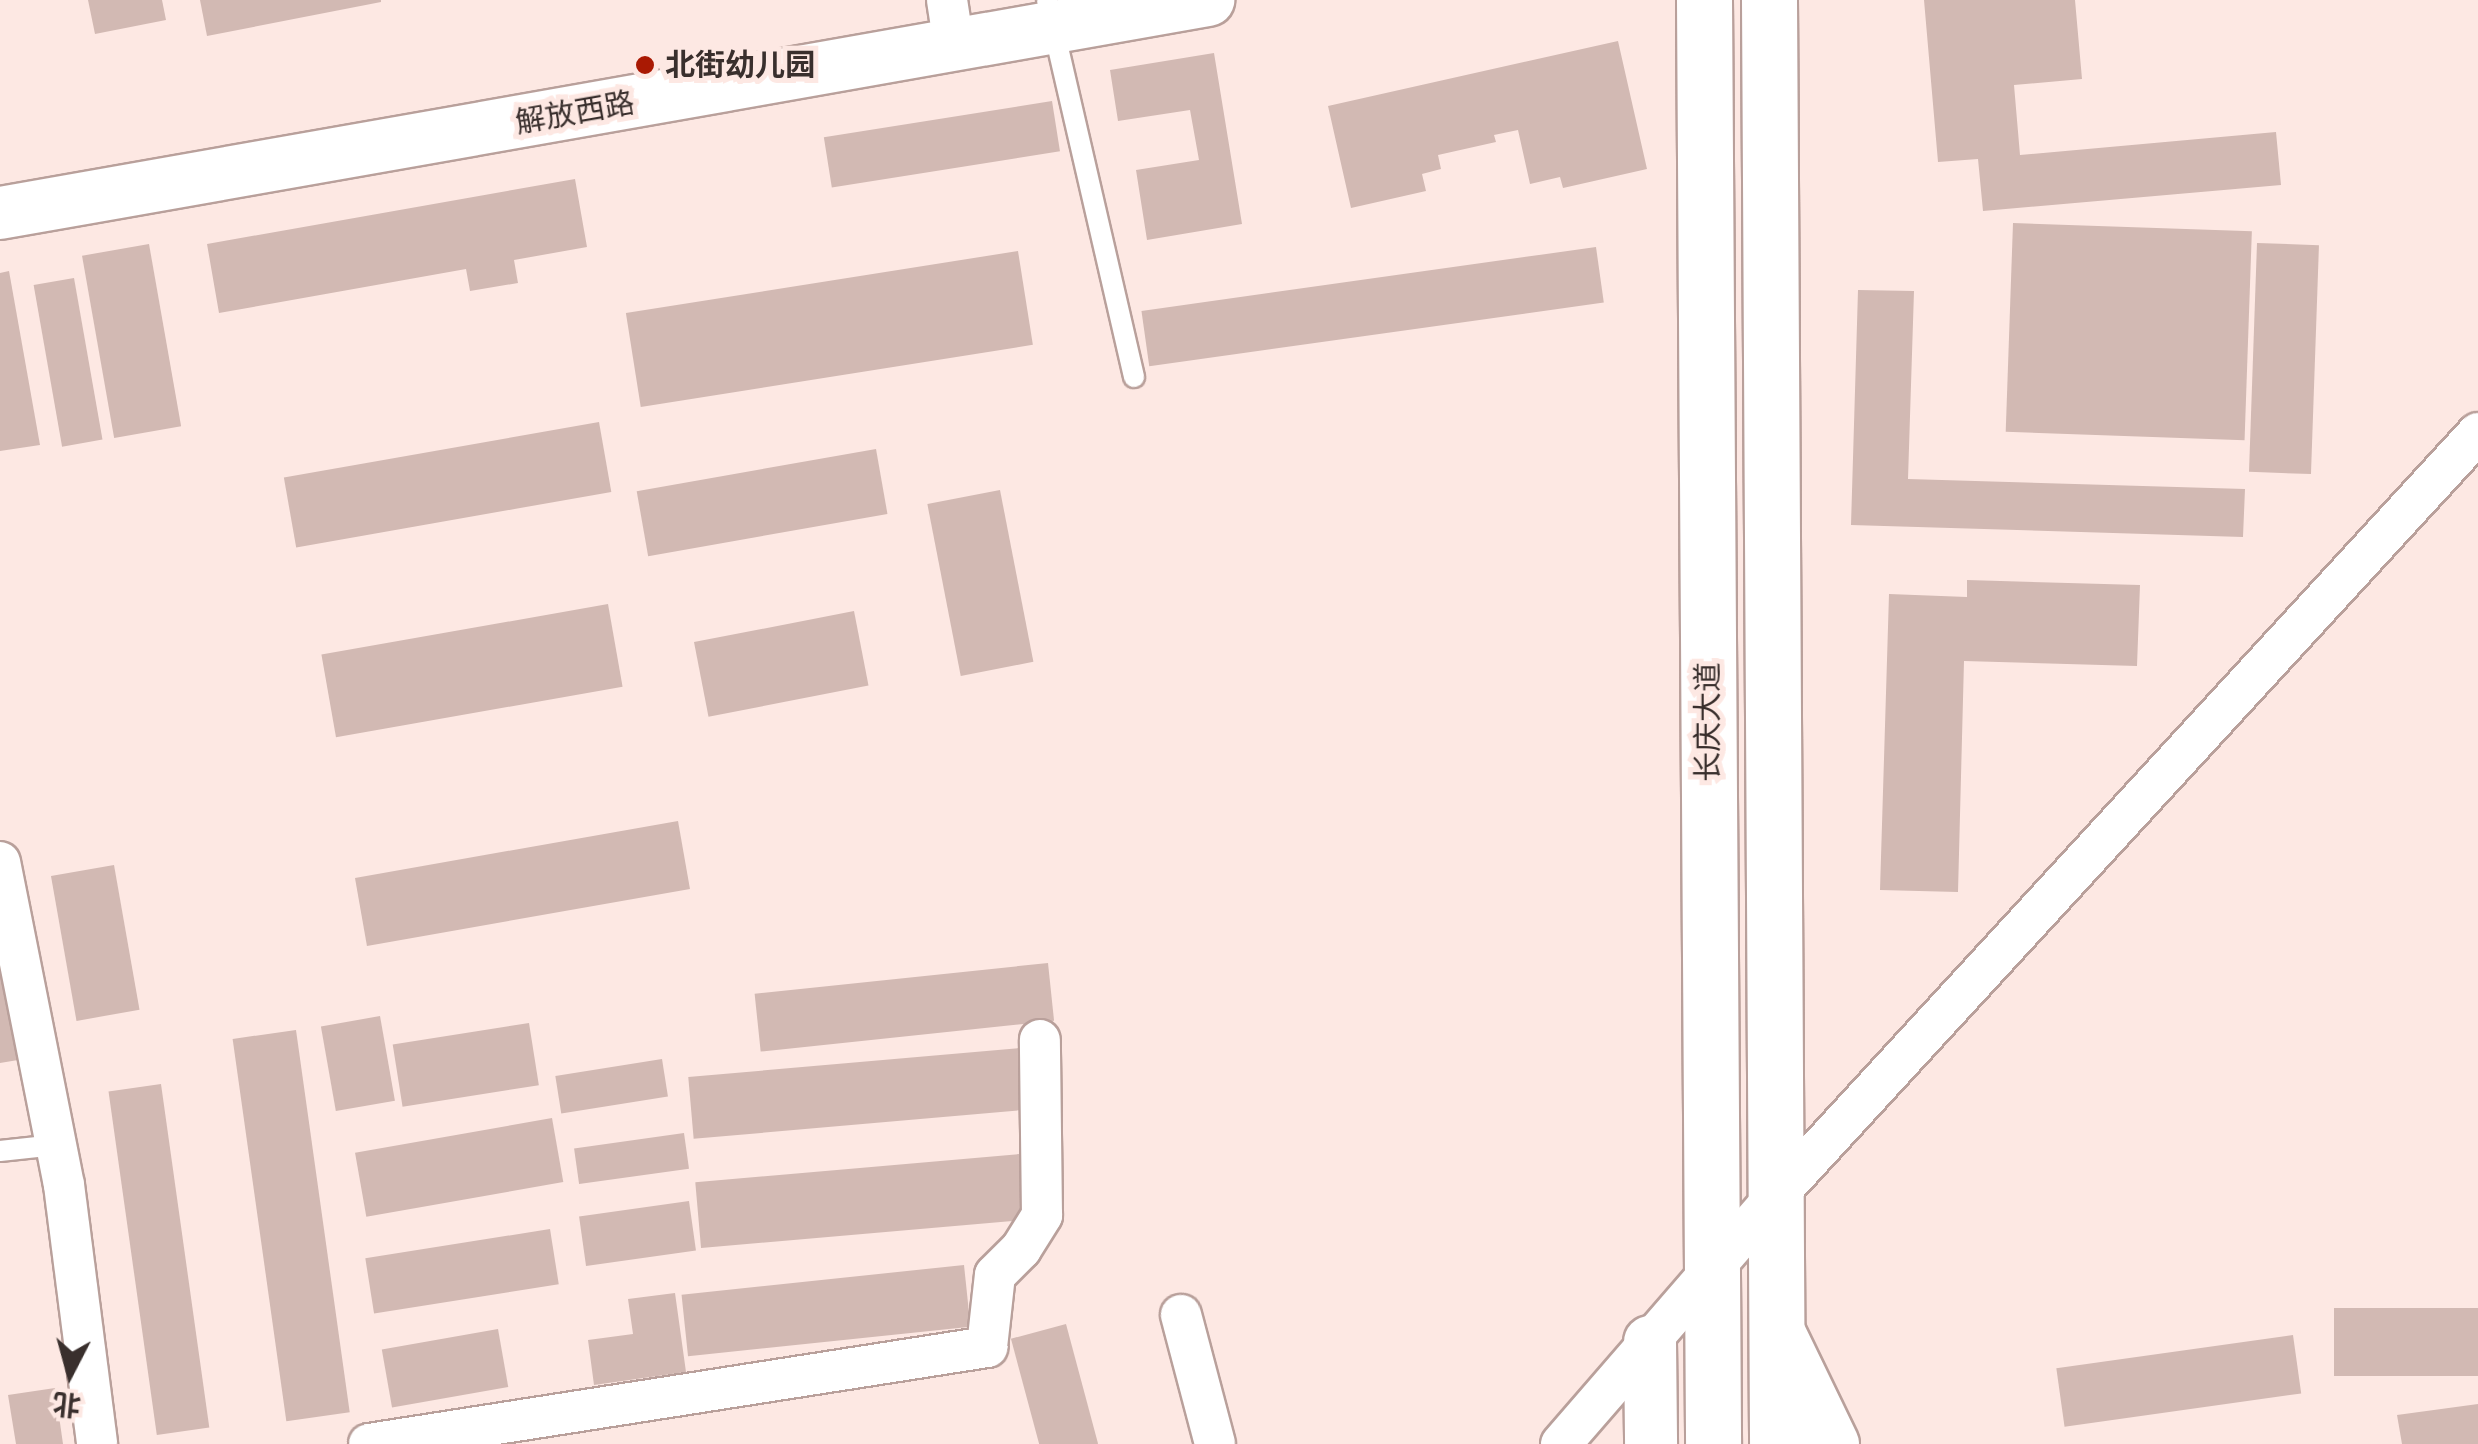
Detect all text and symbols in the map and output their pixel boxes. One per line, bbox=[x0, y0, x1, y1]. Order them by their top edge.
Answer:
place label: 北街幼儿园 bbox=[665, 47, 815, 83]
marker: 北街幼儿园 bbox=[634, 54, 656, 76]
street label: 解放西路 bbox=[513, 85, 637, 141]
street label: 长庆大道 bbox=[1690, 662, 1726, 782]
north arrow bbox=[20, 1324, 120, 1424]
text: 北 bbox=[51, 1386, 82, 1422]

